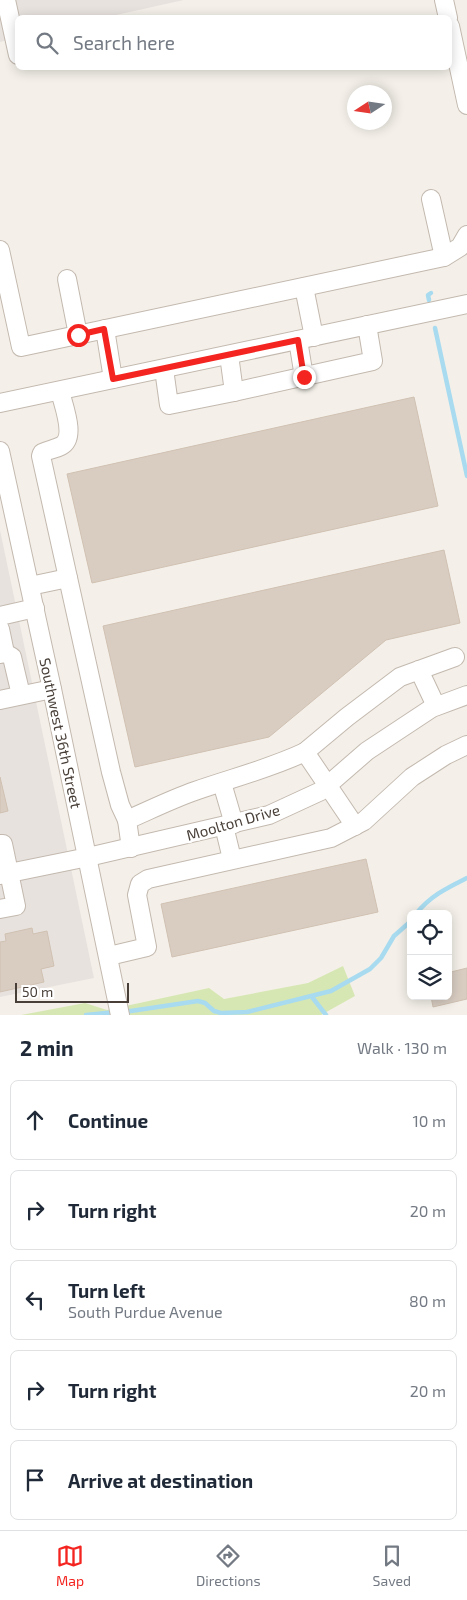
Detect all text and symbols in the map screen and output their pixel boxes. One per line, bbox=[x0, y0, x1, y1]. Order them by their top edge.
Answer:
search box bbox=[15, 15, 452, 70]
icon: search bbox=[33, 29, 61, 57]
text: Search here bbox=[73, 31, 175, 54]
north arrow bbox=[347, 85, 392, 130]
route start bbox=[67, 324, 90, 347]
route end bbox=[293, 366, 316, 389]
street label: Southwest 36th Street bbox=[36, 656, 86, 810]
street label: Moolton Drive bbox=[184, 800, 282, 844]
map controls bbox=[407, 910, 452, 1000]
button: locate bbox=[407, 910, 452, 955]
button: layers bbox=[407, 955, 452, 1000]
scale bar bbox=[15, 980, 129, 1003]
text: 50 m bbox=[22, 983, 53, 1000]
text: 2 min bbox=[20, 1035, 74, 1060]
text: Walk · 130 m bbox=[357, 1038, 447, 1057]
icon: ahead bbox=[21, 1106, 49, 1134]
text: Continue bbox=[68, 1109, 148, 1132]
text: 10 m bbox=[412, 1111, 446, 1130]
icon: right bbox=[21, 1196, 49, 1224]
text: Turn right bbox=[68, 1199, 156, 1222]
text: 20 m bbox=[410, 1201, 446, 1220]
text: Turn left bbox=[68, 1279, 145, 1302]
icon: left bbox=[21, 1286, 49, 1314]
text: 80 m bbox=[409, 1291, 446, 1310]
text: South Purdue Avenue bbox=[68, 1302, 223, 1321]
icon: right bbox=[21, 1376, 49, 1404]
text: Turn right bbox=[68, 1379, 156, 1402]
text: 20 m bbox=[410, 1381, 446, 1400]
icon: arrive bbox=[21, 1466, 49, 1494]
text: Arrive at destination bbox=[68, 1469, 253, 1492]
tab: Map bbox=[56, 1542, 84, 1589]
tab: Directions bbox=[196, 1542, 261, 1589]
tab: Saved bbox=[373, 1542, 411, 1589]

